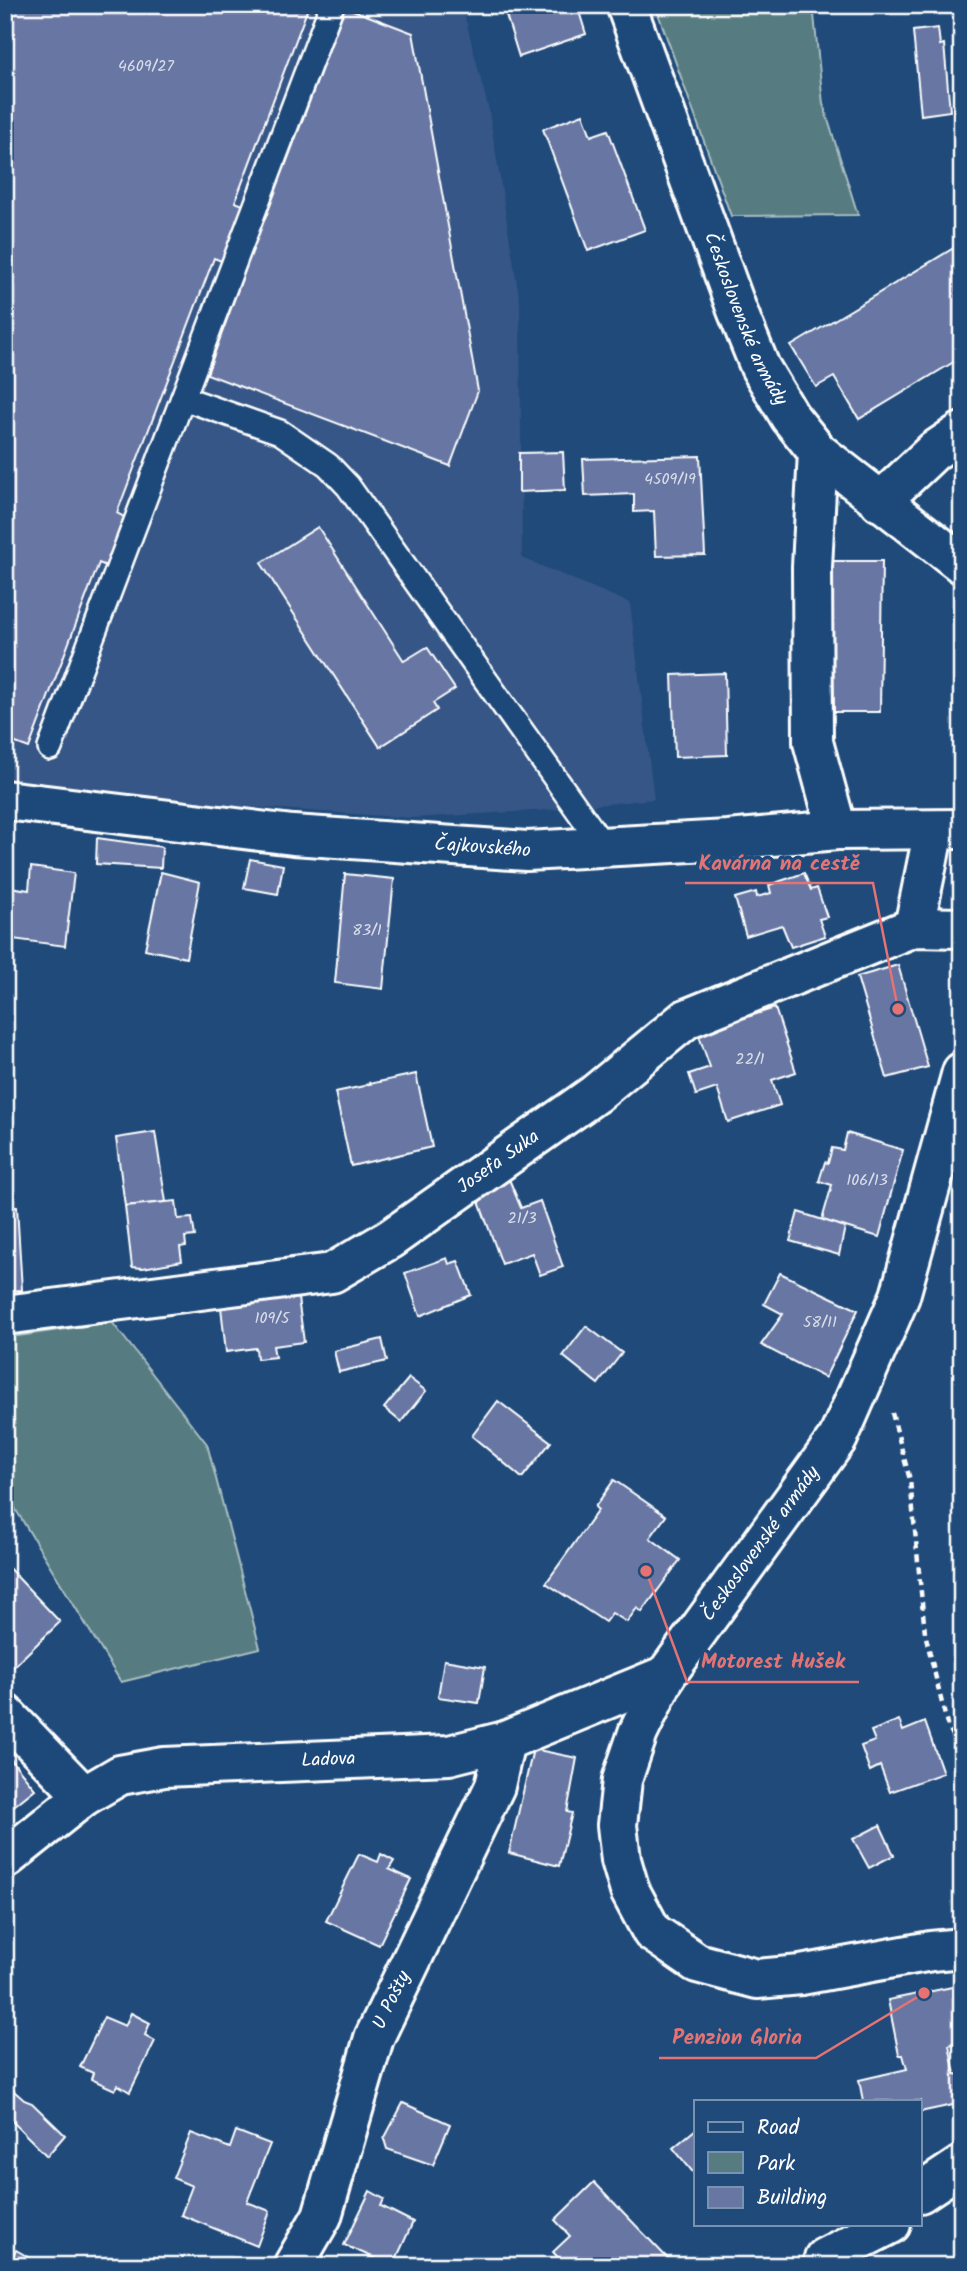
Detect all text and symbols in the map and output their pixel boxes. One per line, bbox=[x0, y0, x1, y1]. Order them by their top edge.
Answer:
house number: 4609/27 bbox=[118, 54, 175, 79]
street label: Československé armády bbox=[695, 228, 796, 413]
house number: 4509/19 bbox=[644, 467, 696, 492]
street label: Čajkovského bbox=[433, 830, 532, 866]
callout: Kavárna na cestě bbox=[685, 841, 873, 883]
text: Kavárna na cestě bbox=[699, 848, 860, 881]
house number: 83/1 bbox=[352, 918, 382, 943]
house number: 22/1 bbox=[735, 1047, 765, 1072]
street label: Josefa Suka bbox=[451, 1122, 546, 1202]
house number: 106/13 bbox=[846, 1168, 888, 1193]
house number: 21/3 bbox=[507, 1206, 537, 1231]
house number: 109/5 bbox=[254, 1306, 291, 1331]
house number: 58/11 bbox=[803, 1310, 837, 1335]
street label: Československé armády bbox=[694, 1459, 828, 1628]
callout: Motorest Hušek bbox=[687, 1640, 859, 1682]
text: Motorest Hušek bbox=[701, 1646, 846, 1679]
street label: Ladova bbox=[301, 1744, 356, 1776]
street label: U Pošty bbox=[365, 1965, 420, 2035]
callout: Penzion Gloria bbox=[659, 2016, 816, 2058]
text: Penzion Gloria bbox=[672, 2022, 802, 2055]
legend bbox=[694, 2100, 922, 2226]
text: Road bbox=[757, 2112, 800, 2145]
text: Park bbox=[757, 2148, 795, 2181]
text: Building bbox=[757, 2182, 827, 2215]

